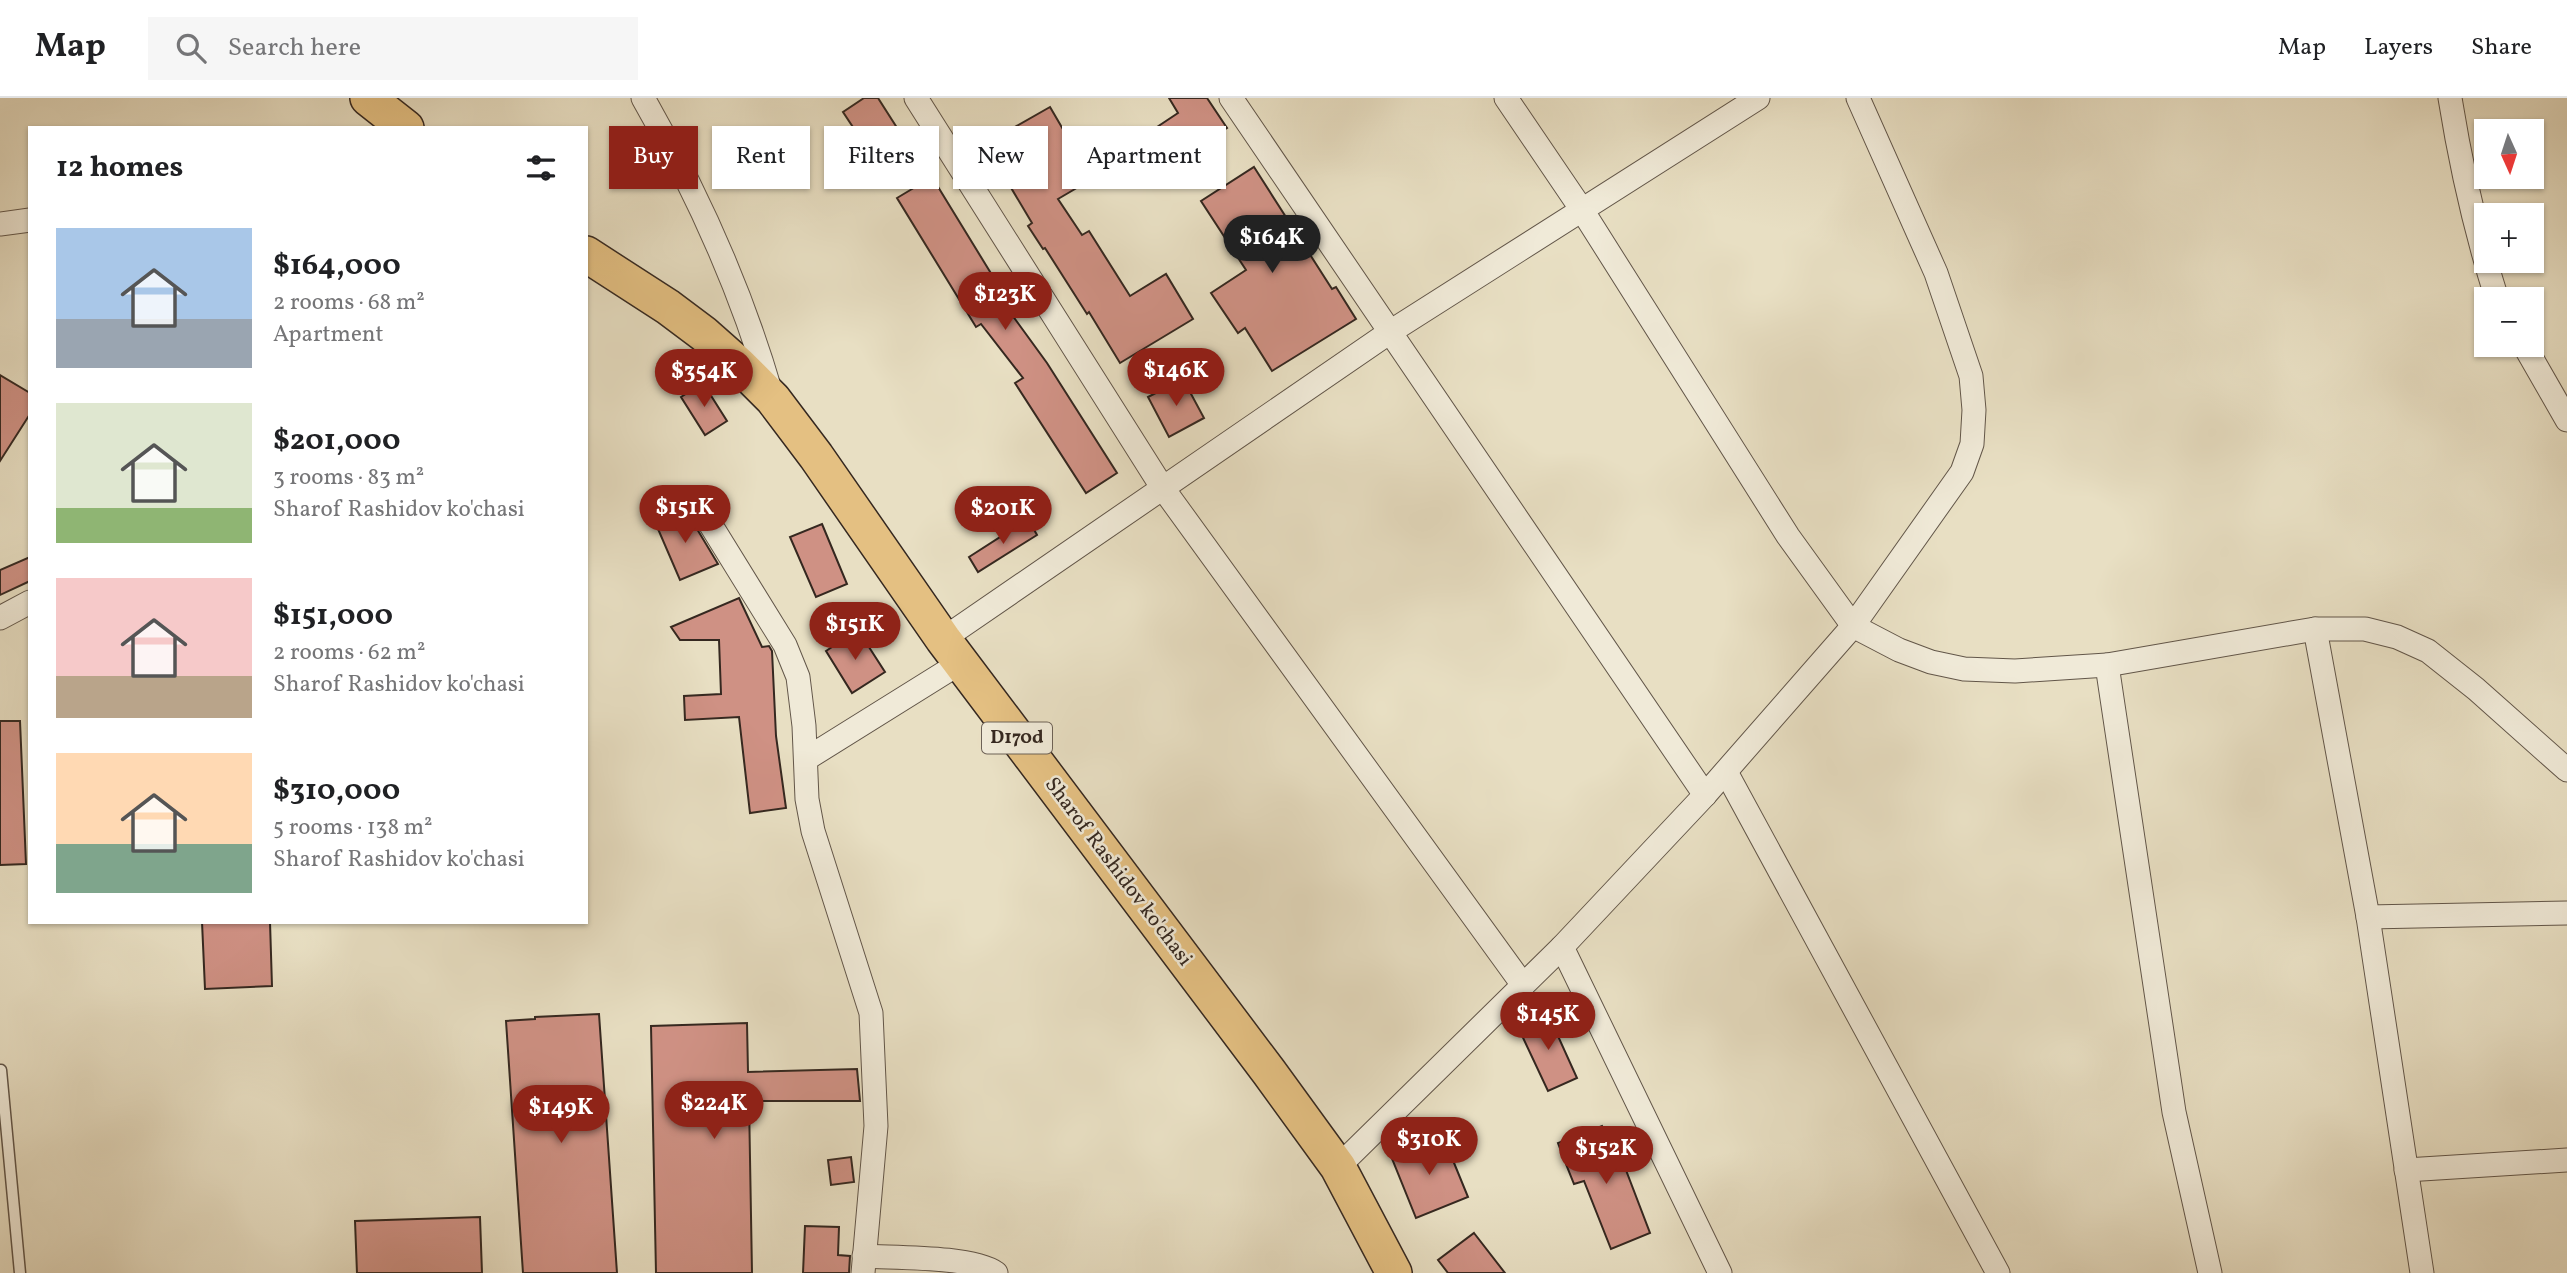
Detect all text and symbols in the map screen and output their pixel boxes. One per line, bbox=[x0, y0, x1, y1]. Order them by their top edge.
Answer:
search box bbox=[148, 17, 638, 80]
text: Map bbox=[35, 25, 106, 71]
icon: search bbox=[172, 29, 210, 67]
text: Search here bbox=[228, 30, 361, 66]
text: Map bbox=[2278, 31, 2326, 65]
text: Layers bbox=[2364, 31, 2433, 65]
text: Share bbox=[2471, 31, 2532, 65]
north arrow bbox=[2474, 119, 2544, 189]
map controls bbox=[2474, 119, 2544, 357]
chip: Buy bbox=[609, 126, 698, 189]
chip: Rent bbox=[712, 126, 810, 189]
chip: Filters bbox=[824, 126, 939, 189]
chip: New bbox=[953, 126, 1048, 189]
chip: Apartment bbox=[1062, 126, 1226, 189]
text: 12 homes bbox=[56, 147, 183, 189]
icon: filters bbox=[522, 149, 560, 187]
button: + bbox=[2474, 203, 2544, 273]
pin: $164K bbox=[1223, 216, 1321, 275]
text: $164K bbox=[1240, 222, 1304, 254]
text: $164,000 bbox=[273, 245, 401, 287]
icon: home bbox=[112, 256, 196, 340]
pin: $123K bbox=[956, 272, 1054, 332]
text: $123K bbox=[974, 279, 1036, 311]
text: 2 rooms · 68 m² bbox=[273, 287, 425, 319]
button: − bbox=[2474, 287, 2544, 357]
text: Apartment bbox=[273, 319, 384, 351]
pin: $146K bbox=[1127, 348, 1225, 408]
pin: $354K bbox=[655, 350, 753, 409]
text: $146K bbox=[1143, 355, 1209, 387]
text: $354K bbox=[671, 356, 737, 388]
text: $201,000 bbox=[273, 420, 400, 462]
icon: home bbox=[112, 431, 196, 515]
text: 3 rooms · 83 m² bbox=[273, 462, 424, 494]
pin: $151K bbox=[636, 486, 734, 545]
pin: $201K bbox=[954, 486, 1052, 546]
text: $151K bbox=[655, 492, 715, 524]
text: $201K bbox=[971, 493, 1035, 525]
text: Sharof Rashidov ko'chasi bbox=[273, 494, 525, 526]
text: $151,000 bbox=[273, 595, 393, 637]
pin: $151K bbox=[806, 602, 904, 662]
icon: home bbox=[112, 606, 196, 690]
text: $151K bbox=[825, 609, 885, 641]
text: 2 rooms · 62 m² bbox=[273, 637, 425, 669]
text: Sharof Rashidov ko'chasi bbox=[273, 669, 525, 701]
road number: D170d bbox=[982, 722, 1052, 754]
text: $310,000 bbox=[273, 770, 400, 812]
street label: Sharof Rashidov ko'chasi bbox=[1037, 771, 1199, 973]
icon: home bbox=[112, 781, 196, 865]
text: 5 rooms · 138 m² bbox=[273, 812, 433, 844]
text: Sharof Rashidov ko'chasi bbox=[273, 844, 525, 876]
pin: $145K bbox=[1499, 992, 1597, 1052]
text: $145K bbox=[1516, 999, 1580, 1031]
pin: $224K bbox=[665, 1082, 763, 1141]
pin: $149K bbox=[512, 1086, 610, 1145]
text: $224K bbox=[680, 1088, 748, 1120]
text: $149K bbox=[529, 1092, 593, 1124]
pin: $310K bbox=[1380, 1118, 1478, 1177]
text: $310K bbox=[1397, 1124, 1461, 1156]
pin: $152K bbox=[1557, 1126, 1655, 1186]
text: $152K bbox=[1575, 1133, 1637, 1165]

